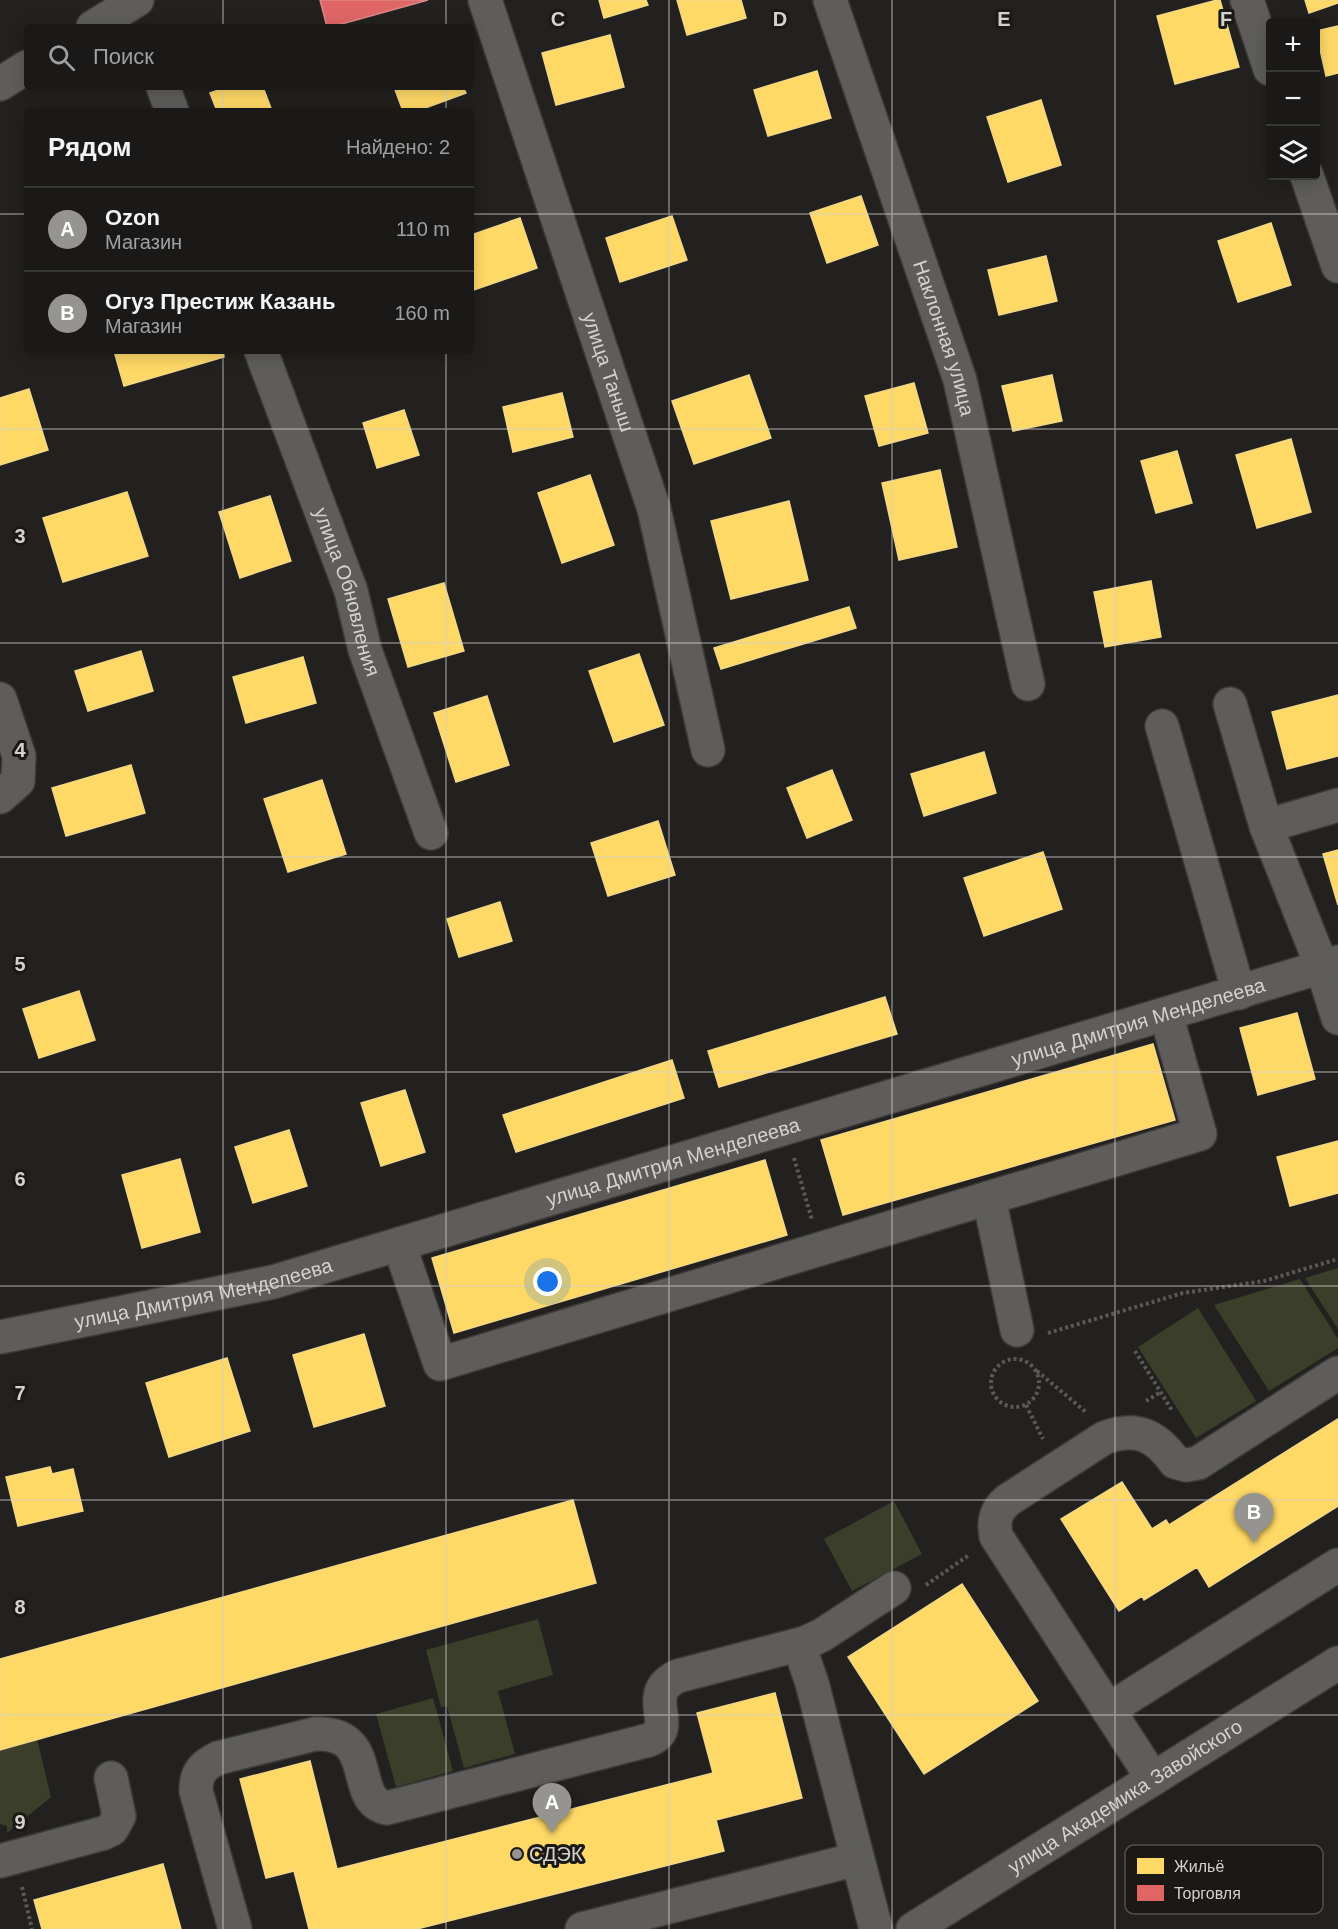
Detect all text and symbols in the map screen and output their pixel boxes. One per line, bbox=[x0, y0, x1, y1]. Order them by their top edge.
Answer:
text: C bbox=[551, 8, 565, 30]
text: D bbox=[773, 8, 787, 30]
text: E bbox=[997, 8, 1011, 30]
text: F bbox=[1220, 8, 1232, 30]
map controls bbox=[1266, 18, 1320, 180]
button: + bbox=[1266, 18, 1320, 72]
search box bbox=[24, 24, 474, 90]
icon: search bbox=[45, 41, 78, 74]
text: Поиск bbox=[93, 44, 154, 69]
button: − bbox=[1266, 72, 1320, 126]
button: layers bbox=[1266, 126, 1320, 180]
text: Рядом bbox=[48, 132, 131, 162]
text: Найдено: 2 bbox=[346, 136, 450, 158]
text: Ozon bbox=[105, 205, 160, 230]
text: A bbox=[60, 218, 75, 240]
text: 110 m bbox=[396, 218, 450, 240]
text: Магазин bbox=[105, 231, 182, 253]
street label: Наклонная улица bbox=[909, 257, 979, 419]
text: Огуз Престиж Казань bbox=[105, 289, 336, 314]
text: B bbox=[60, 302, 75, 324]
text: 160 m bbox=[394, 302, 450, 324]
street label: улица Таныш bbox=[578, 309, 639, 435]
text: Магазин bbox=[105, 315, 182, 337]
street label: улица Обновления bbox=[310, 505, 384, 679]
text: 3 bbox=[14, 525, 26, 547]
text: 4 bbox=[14, 739, 26, 761]
text: 5 bbox=[14, 953, 26, 975]
street label: улица Дмитрия Менделеева bbox=[1009, 973, 1269, 1070]
street label: улица Дмитрия Менделеева bbox=[543, 1113, 803, 1210]
text: 6 bbox=[14, 1168, 26, 1190]
street label: улица Дмитрия Менделеева bbox=[73, 1254, 336, 1333]
your location bbox=[533, 1267, 562, 1296]
text: 7 bbox=[14, 1382, 26, 1404]
pin: B bbox=[1234, 1494, 1274, 1543]
text: 8 bbox=[14, 1596, 26, 1618]
street label: улица Академика Завойского bbox=[1004, 1715, 1246, 1878]
pin: A bbox=[532, 1784, 572, 1833]
text: 9 bbox=[14, 1811, 26, 1833]
place label: СДЭК bbox=[529, 1843, 583, 1865]
legend bbox=[1125, 1845, 1323, 1914]
marker: СДЭК bbox=[510, 1847, 524, 1861]
text: Жильё bbox=[1174, 1858, 1224, 1875]
text: Торговля bbox=[1174, 1885, 1241, 1902]

